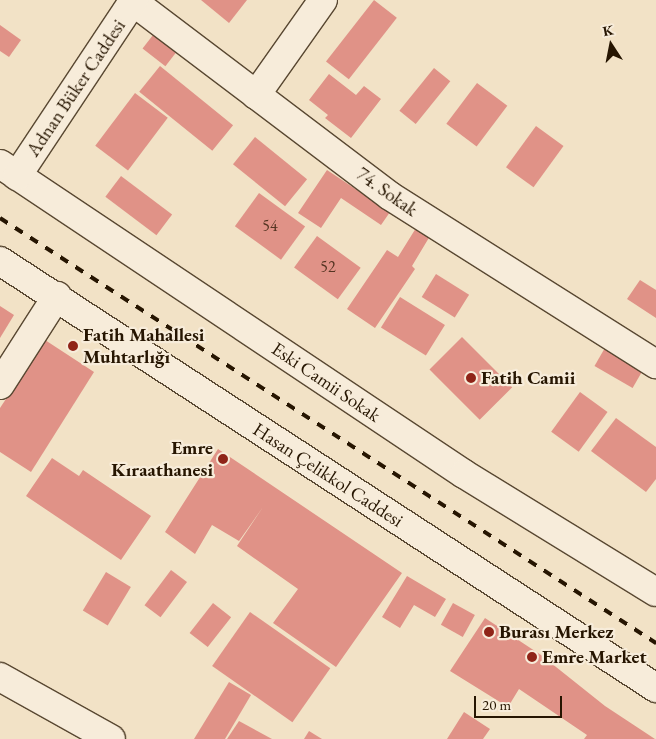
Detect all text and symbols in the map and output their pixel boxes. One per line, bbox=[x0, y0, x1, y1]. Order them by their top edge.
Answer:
street label: Adnan Büker Caddesi bbox=[22, 15, 130, 161]
north arrow bbox=[586, 20, 636, 70]
text: K bbox=[601, 20, 615, 40]
street label: 74. Sokak bbox=[352, 163, 422, 221]
house number: 54 bbox=[262, 216, 278, 236]
house number: 52 bbox=[320, 257, 336, 277]
place label: Fatih Mahallesi Muhtarlığı bbox=[83, 324, 204, 368]
street label: Eski Camii Sokak bbox=[267, 337, 385, 427]
marker: Fatih Mahallesi Muhtarlığı bbox=[67, 340, 79, 352]
place label: Fatih Camii bbox=[481, 367, 575, 389]
marker: Fatih Camii bbox=[465, 372, 477, 384]
street label: Hasan Çelikkol Caddesi bbox=[249, 418, 407, 532]
place label: Emre Kıraathanesi bbox=[111, 437, 213, 481]
marker: Emre Kıraathanesi bbox=[217, 453, 229, 465]
place label: Burası Merkez bbox=[499, 621, 614, 643]
marker: Burası Merkez bbox=[483, 626, 495, 638]
place label: Emre Market bbox=[542, 646, 647, 668]
marker: Emre Market bbox=[526, 651, 538, 663]
scale bar bbox=[476, 686, 564, 718]
text: 20 m bbox=[482, 695, 511, 714]

